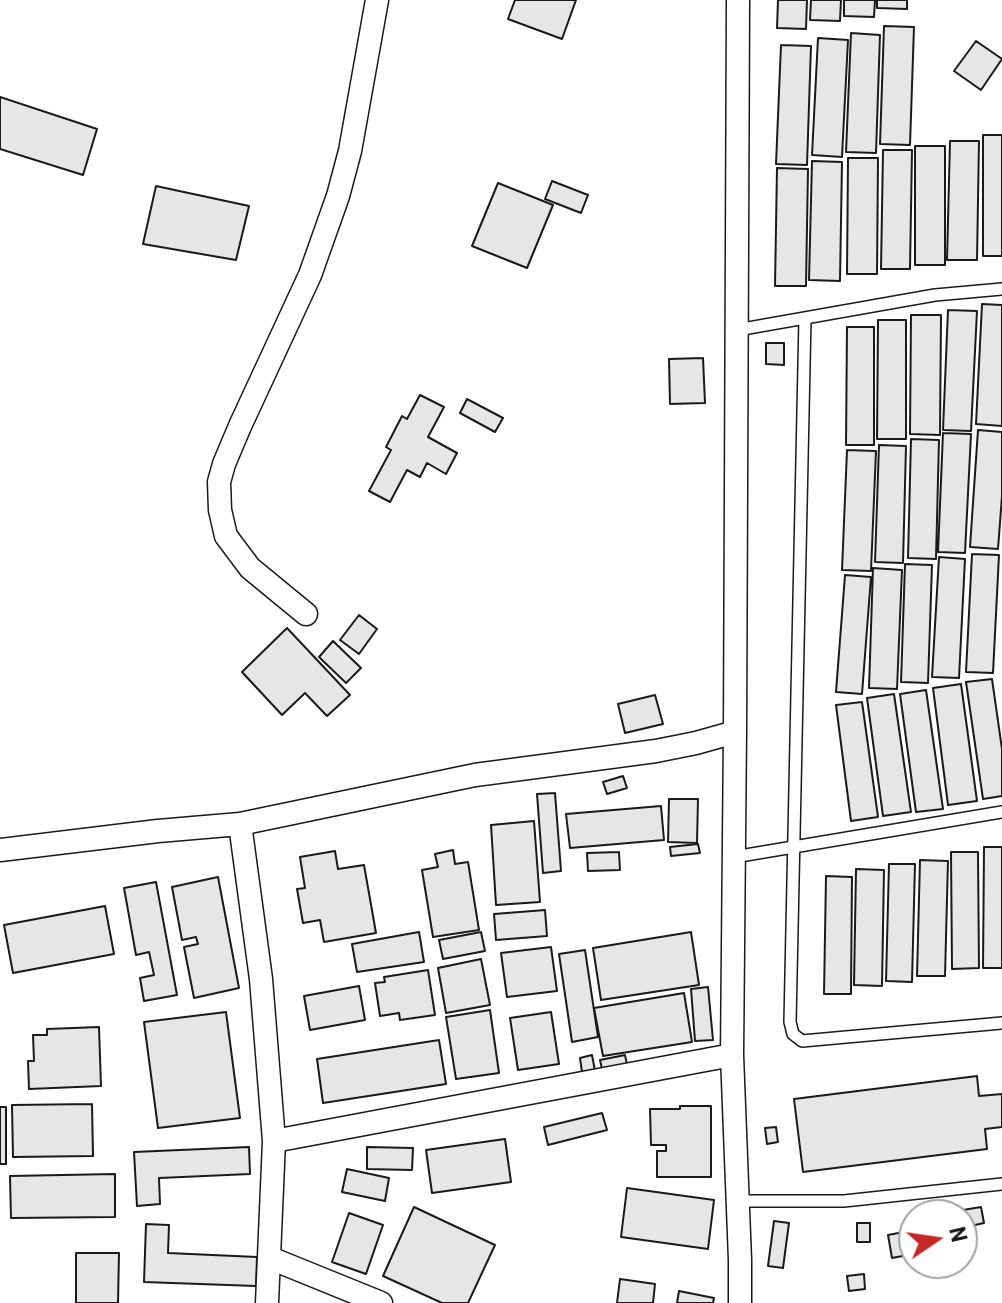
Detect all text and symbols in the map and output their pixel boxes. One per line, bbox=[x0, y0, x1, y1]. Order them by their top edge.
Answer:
north arrow bbox=[898, 1199, 978, 1279]
text: N bbox=[945, 1224, 974, 1244]

